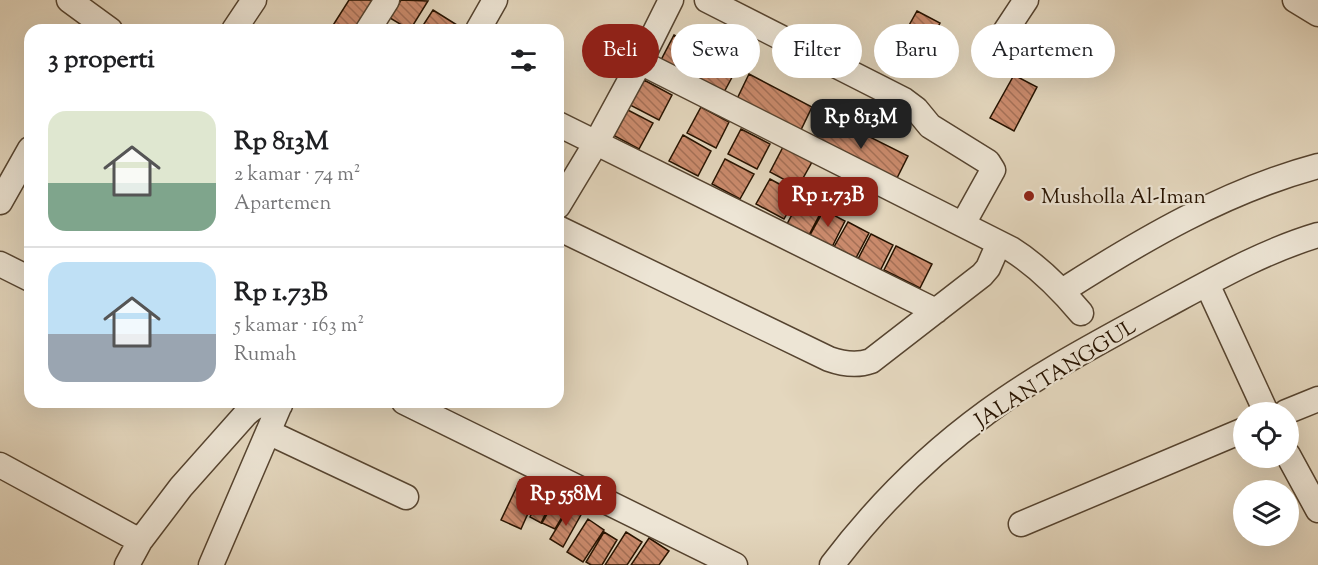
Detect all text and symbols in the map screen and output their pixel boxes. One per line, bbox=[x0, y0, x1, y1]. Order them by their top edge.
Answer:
chip: Beli bbox=[582, 24, 659, 78]
chip: Sewa bbox=[671, 24, 760, 78]
chip: Filter bbox=[772, 24, 862, 78]
chip: Baru bbox=[874, 24, 959, 78]
chip: Apartemen bbox=[971, 24, 1115, 78]
text: 3 properti bbox=[48, 42, 155, 79]
icon: filters bbox=[507, 44, 540, 77]
pin: Rp 813M bbox=[806, 99, 916, 150]
text: Rp 813M bbox=[825, 104, 897, 133]
text: Rp 813M bbox=[234, 124, 329, 161]
icon: home bbox=[96, 135, 168, 207]
text: 2 kamar · 74 m² bbox=[234, 161, 361, 190]
pin: Rp 1.73B bbox=[766, 177, 890, 228]
text: Rp 1.73B bbox=[792, 182, 864, 211]
place label: Musholla Al-Iman bbox=[1041, 183, 1206, 213]
marker: Musholla Al-Iman bbox=[1022, 189, 1036, 203]
text: Apartemen bbox=[234, 190, 331, 219]
text: Rp 1.73B bbox=[234, 275, 328, 312]
icon: home bbox=[96, 286, 168, 358]
text: 5 kamar · 163 m² bbox=[234, 312, 364, 341]
street label: JALAN TANGGUL bbox=[969, 313, 1143, 437]
text: Rumah bbox=[234, 341, 297, 370]
map controls bbox=[1233, 402, 1299, 546]
button: locate bbox=[1233, 402, 1299, 468]
pin: Rp 558M bbox=[511, 476, 621, 527]
button: layers bbox=[1233, 480, 1299, 546]
text: Rp 558M bbox=[530, 481, 602, 510]

